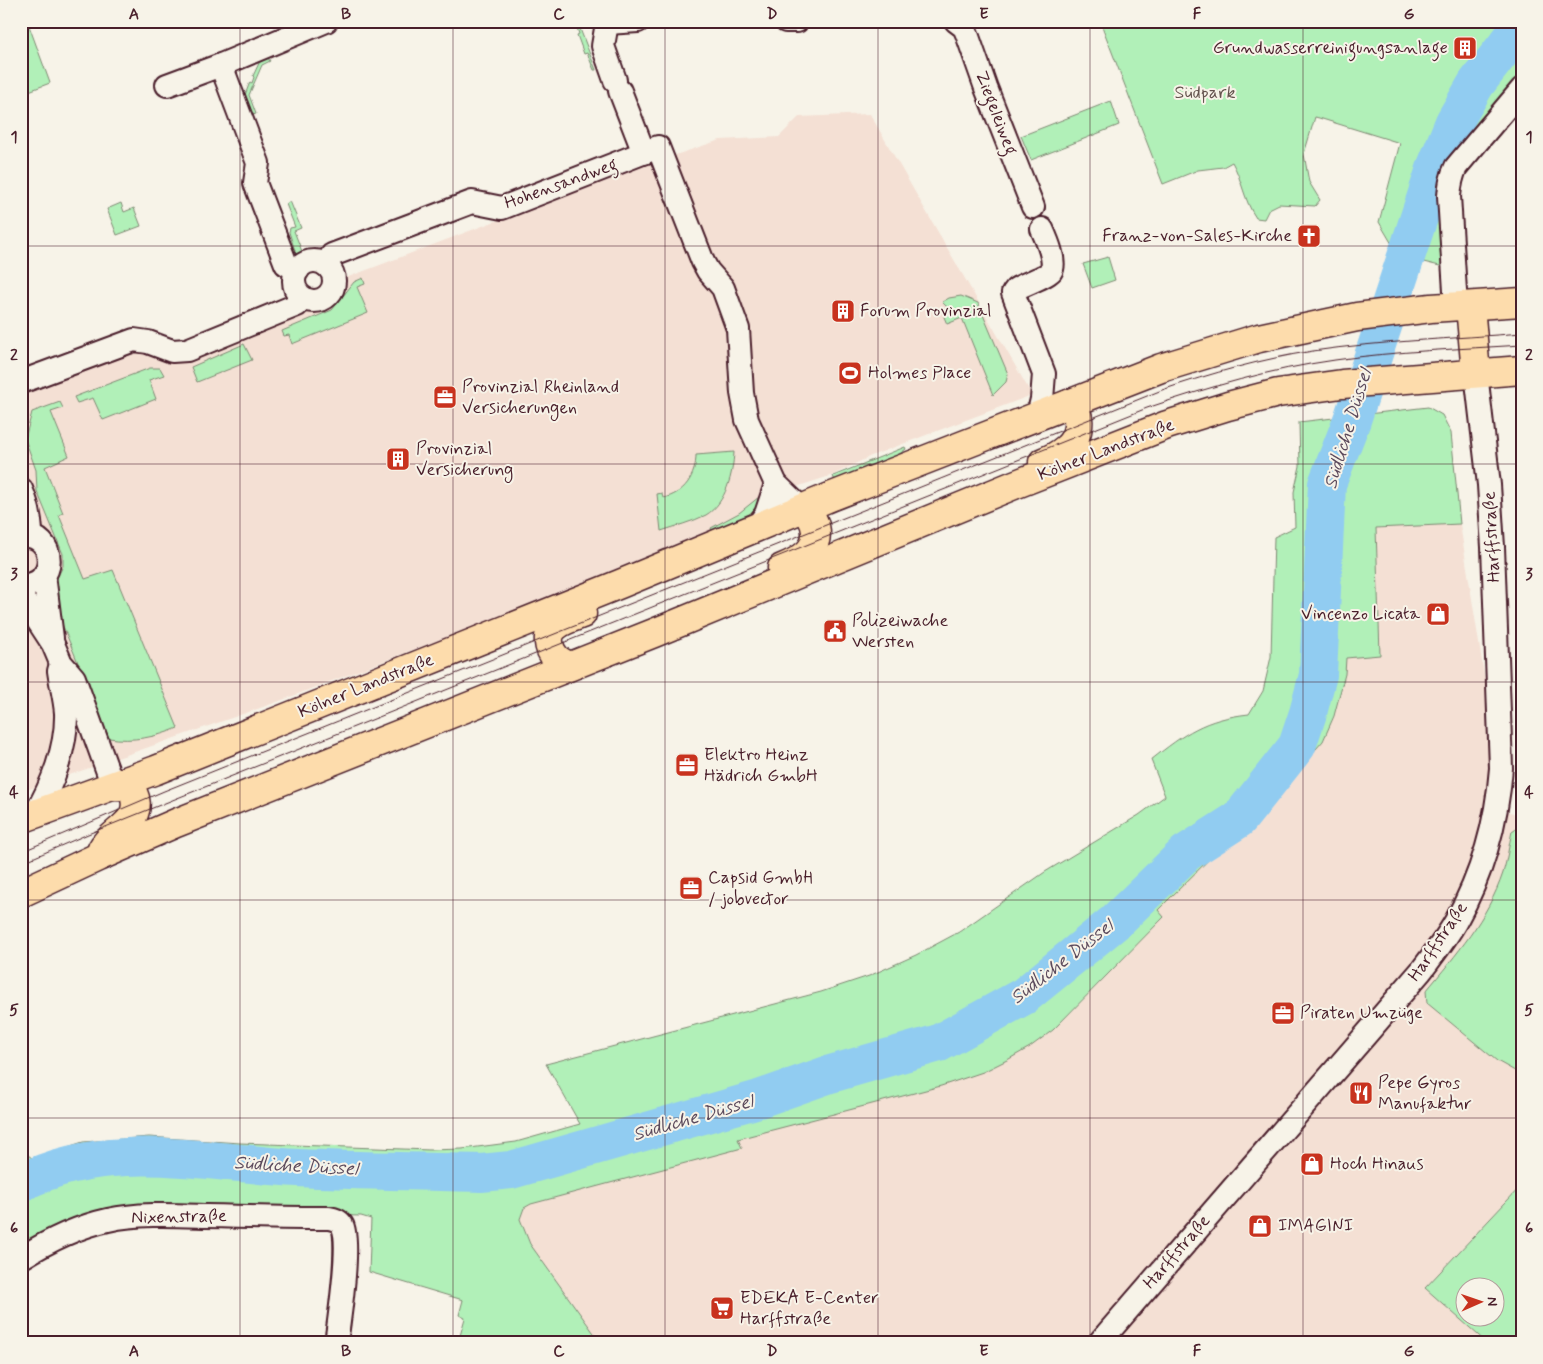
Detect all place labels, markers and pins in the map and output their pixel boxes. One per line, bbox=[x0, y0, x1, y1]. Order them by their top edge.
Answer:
building icon: Grundwasserreinigungsanlage bbox=[1452, 35, 1478, 61]
place label: Grundwasserreinigungsanlage bbox=[1213, 36, 1448, 62]
church icon: Franz-von-Sales-Kirche bbox=[1296, 223, 1322, 249]
place label: Franz-von-Sales-Kirche bbox=[1102, 224, 1292, 248]
building icon: Forum Provinzial bbox=[830, 298, 856, 324]
place label: Forum Provinzial bbox=[860, 299, 991, 323]
sports icon: Holmes Place bbox=[837, 360, 863, 386]
place label: Holmes Place bbox=[868, 361, 971, 385]
place label: Provinzial Rheinland Versicherungen bbox=[462, 375, 619, 421]
office icon: Provinzial Rheinland Versicherungen bbox=[432, 384, 458, 410]
place label: Provinzial Versicherung bbox=[416, 437, 513, 483]
building icon: Provinzial Versicherung bbox=[385, 446, 411, 472]
shop icon: Vincenzo Licata bbox=[1425, 601, 1451, 627]
place label: Vincenzo Licata bbox=[1301, 602, 1420, 626]
place label: Polizeiwache Wersten bbox=[852, 609, 948, 654]
public building icon: Polizeiwache Wersten bbox=[822, 618, 848, 644]
place label: Elektro Heinz Hädrich GmbH bbox=[704, 743, 818, 788]
office icon: Elektro Heinz Hädrich GmbH bbox=[674, 752, 700, 778]
place label: Capsid GmbH / jobvector bbox=[708, 866, 813, 911]
office icon: Capsid GmbH / jobvector bbox=[678, 875, 704, 901]
office icon: Piraten Umzüge bbox=[1270, 1000, 1296, 1026]
place label: Piraten Umzüge bbox=[1300, 1001, 1423, 1025]
place label: Pepe Gyros Manufaktur bbox=[1378, 1071, 1472, 1116]
restaurant icon: Pepe Gyros Manufaktur bbox=[1348, 1080, 1374, 1106]
shop icon: Hoch Hinaus bbox=[1299, 1151, 1325, 1177]
place label: Hoch Hinaus bbox=[1330, 1152, 1424, 1176]
shop icon: IMAGINI bbox=[1247, 1213, 1273, 1239]
place label: IMAGINI bbox=[1278, 1214, 1353, 1238]
place label: EDEKA E-Center Harffstraße bbox=[740, 1286, 879, 1331]
supermarket icon: EDEKA E-Center Harffstraße bbox=[709, 1295, 735, 1321]

